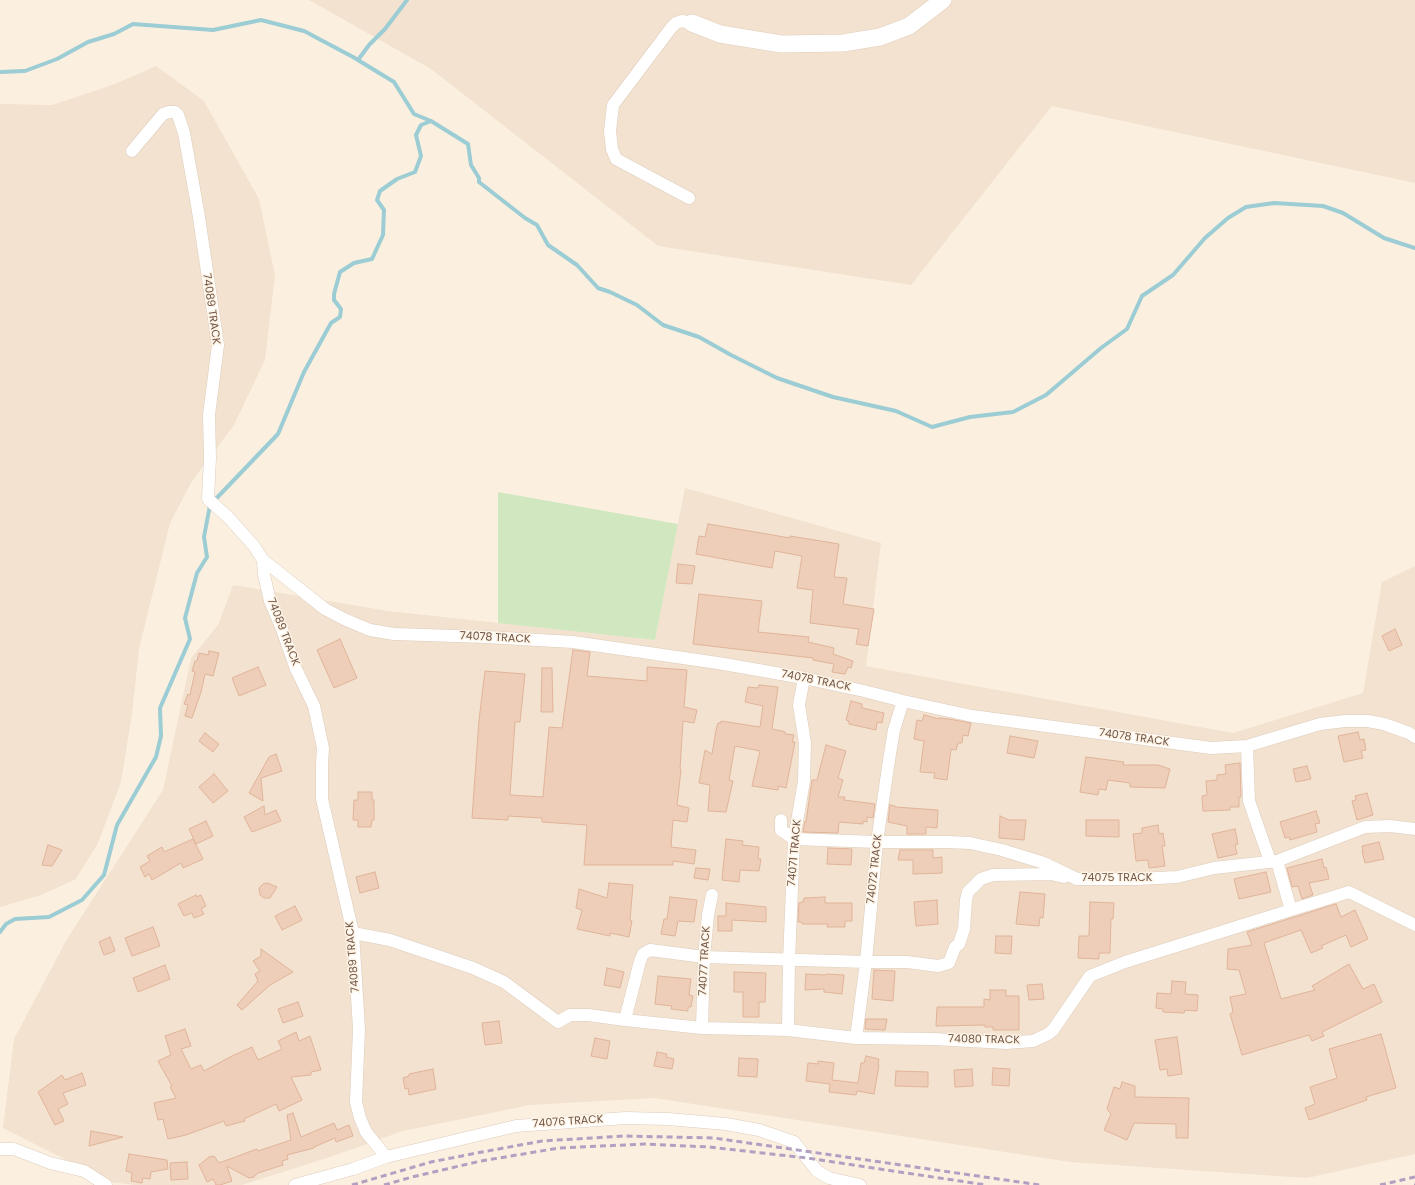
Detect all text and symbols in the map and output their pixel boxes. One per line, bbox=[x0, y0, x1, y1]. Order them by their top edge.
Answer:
street label: 74089 TRACK bbox=[199, 273, 223, 345]
street label: 74089 TRACK bbox=[264, 596, 302, 668]
street label: 74078 TRACK bbox=[459, 630, 531, 646]
street label: 74078 TRACK bbox=[780, 668, 852, 694]
street label: 74078 TRACK bbox=[1098, 727, 1170, 749]
street label: 74071 TRACK bbox=[785, 819, 805, 887]
street label: 74072 TRACK bbox=[865, 833, 885, 905]
street label: 74075 TRACK bbox=[1082, 871, 1152, 885]
street label: 74089 TRACK bbox=[343, 921, 363, 993]
street label: 74077 TRACK bbox=[697, 926, 713, 996]
street label: 74080 TRACK bbox=[948, 1033, 1020, 1047]
street label: 74076 TRACK bbox=[532, 1113, 604, 1131]

